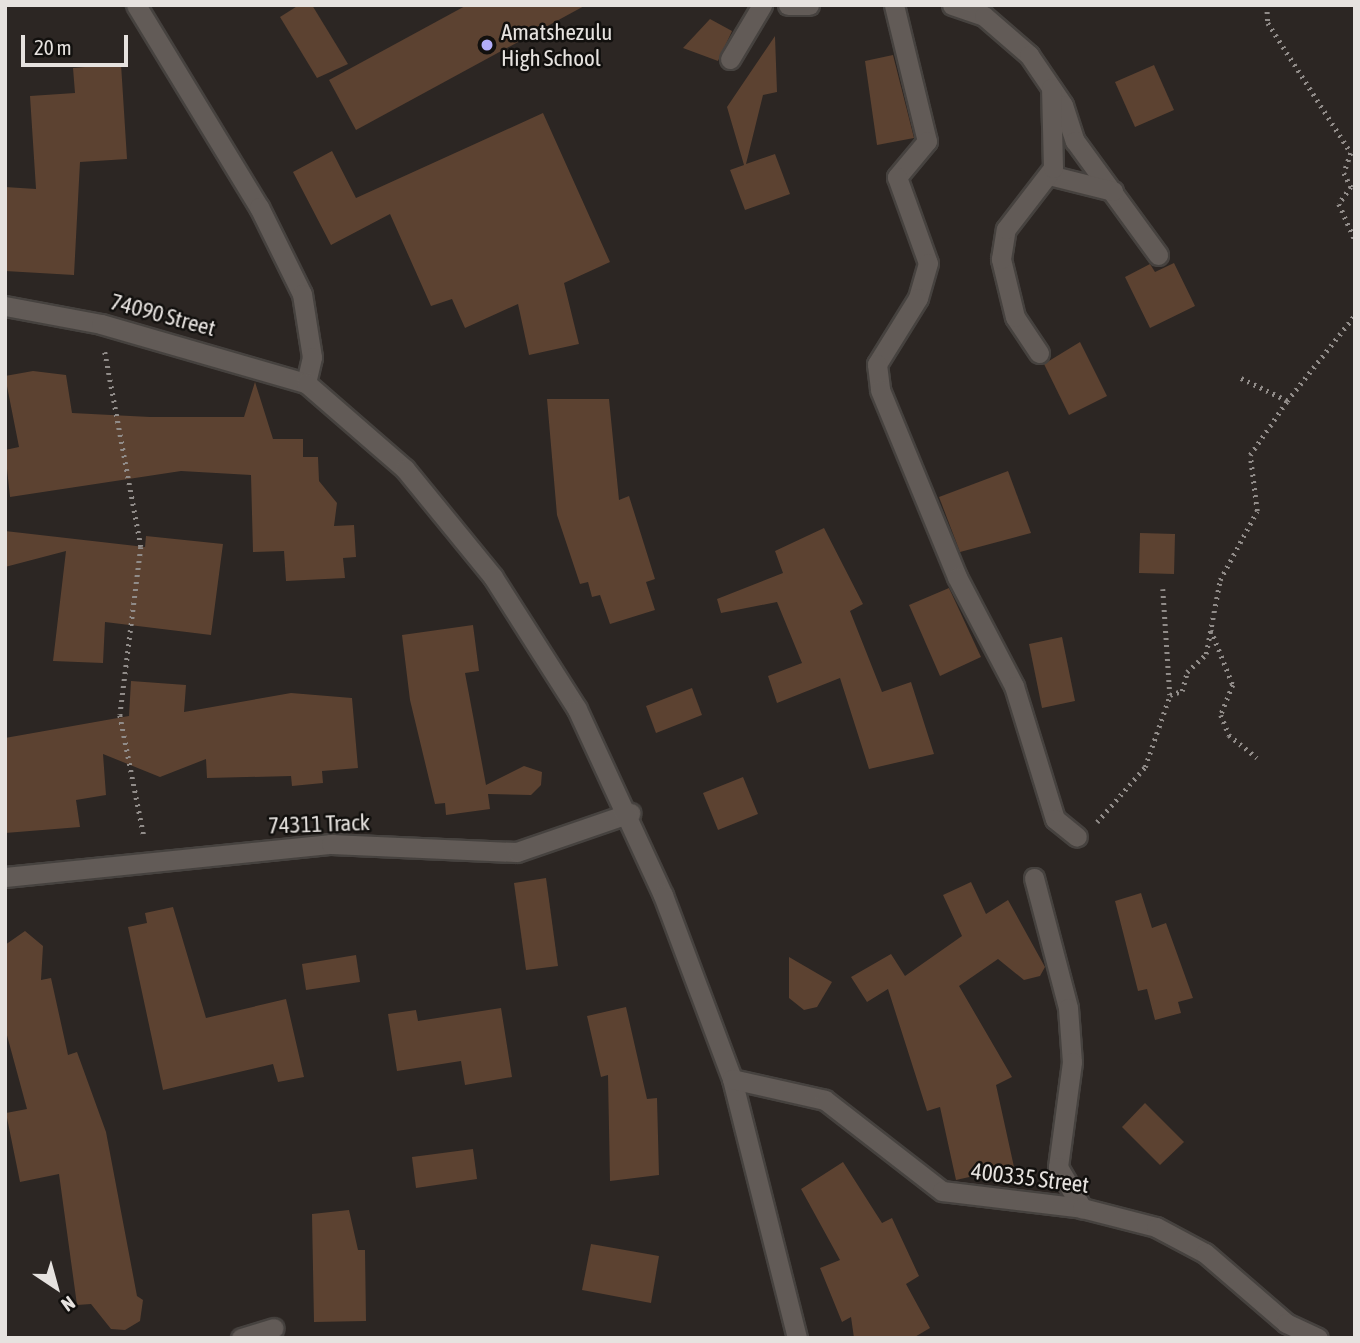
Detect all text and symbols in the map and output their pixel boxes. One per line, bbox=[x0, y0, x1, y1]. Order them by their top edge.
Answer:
place label: Amatshezulu High School bbox=[501, 18, 612, 72]
scale bar bbox=[24, 21, 131, 65]
text: 20 m bbox=[34, 35, 72, 59]
marker: Amatshezulu High School bbox=[479, 37, 495, 53]
street label: 74090 Street bbox=[107, 288, 219, 342]
street label: 74311 Track bbox=[268, 808, 370, 840]
street label: 400335 Street bbox=[970, 1157, 1090, 1199]
north arrow bbox=[21, 1252, 91, 1322]
text: N bbox=[57, 1292, 79, 1316]

